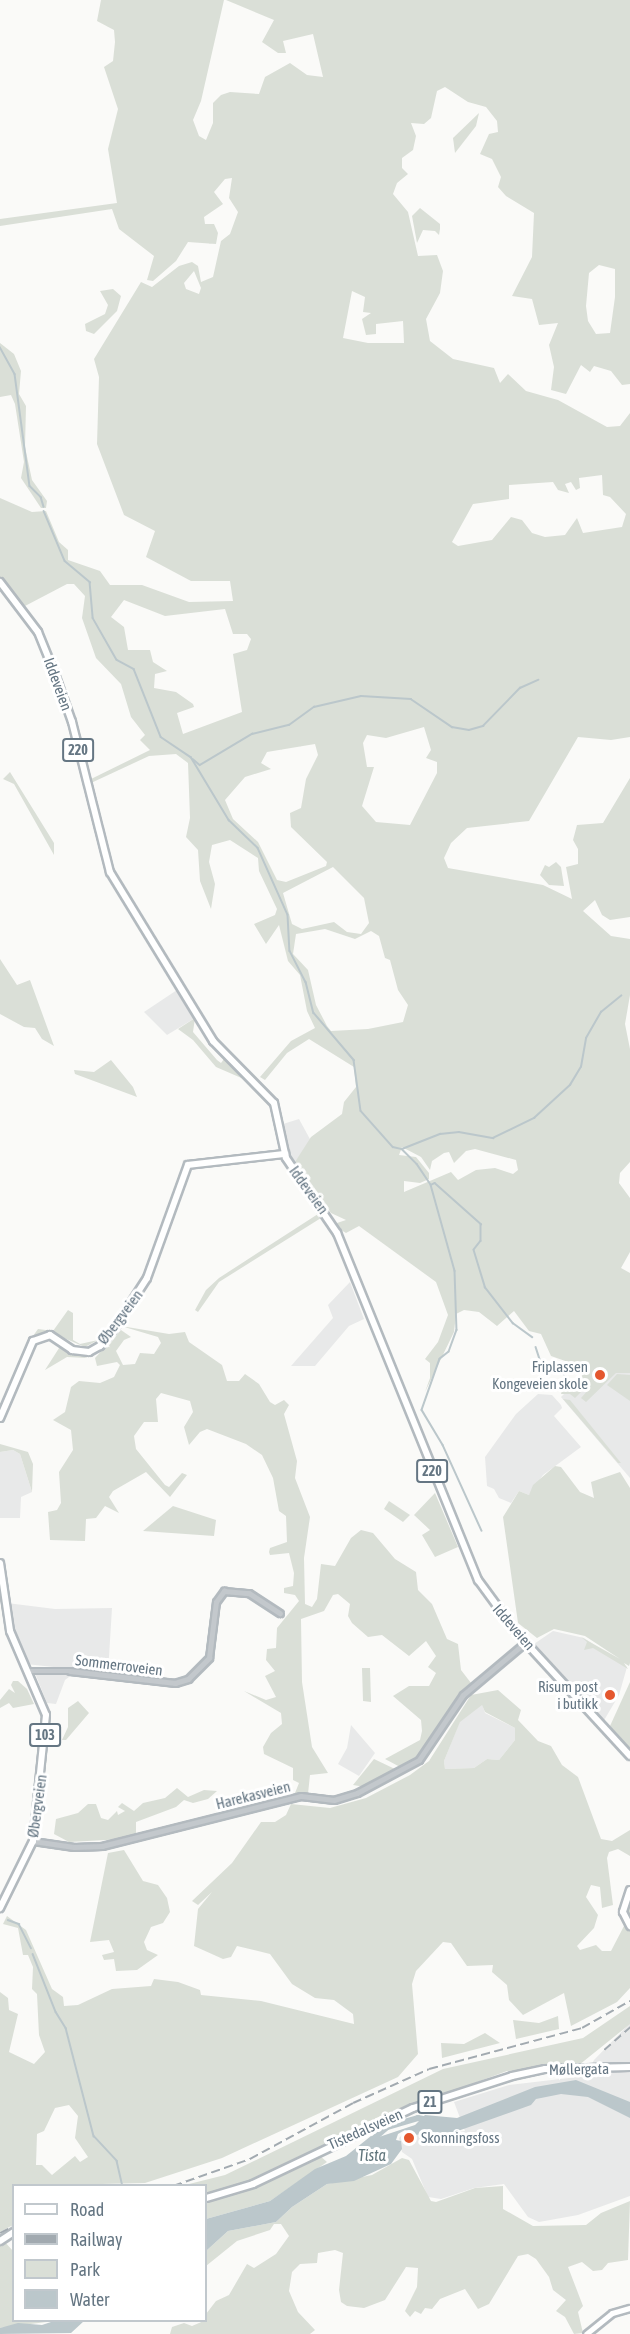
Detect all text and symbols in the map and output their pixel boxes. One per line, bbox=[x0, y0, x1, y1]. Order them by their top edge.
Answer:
street label: Iddeveien bbox=[40, 655, 76, 713]
road number: 220 bbox=[62, 739, 94, 761]
street label: Iddeveien bbox=[286, 1162, 332, 1218]
street label: Øbergveien bbox=[94, 1286, 146, 1348]
place label: Friplassen Kongeveien skole bbox=[492, 1357, 588, 1392]
marker: Friplassen Kongeveien skole bbox=[593, 1368, 607, 1382]
road number: 220 bbox=[416, 1460, 448, 1482]
street label: Iddeveien bbox=[489, 1600, 539, 1654]
street label: Sommerroveien bbox=[74, 1651, 164, 1679]
place label: Risum post i butikk bbox=[538, 1677, 598, 1712]
marker: Risum post i butikk bbox=[603, 1688, 617, 1702]
road number: 103 bbox=[28, 1724, 62, 1746]
street label: Øbergveien bbox=[24, 1773, 50, 1839]
street label: Harekasveien bbox=[214, 1777, 292, 1813]
street label: Møllergata bbox=[549, 2059, 609, 2079]
road number: 21 bbox=[416, 2091, 444, 2113]
street label: Tistedalsveien bbox=[325, 2105, 405, 2153]
place label: Skonningsfoss bbox=[421, 2129, 499, 2147]
marker: Skonningsfoss bbox=[402, 2131, 416, 2145]
water label: Tista bbox=[358, 2145, 386, 2165]
legend bbox=[12, 2184, 207, 2322]
text: Road bbox=[70, 2199, 104, 2220]
text: Railway bbox=[70, 2229, 122, 2250]
text: Park bbox=[70, 2259, 100, 2280]
text: Water bbox=[70, 2289, 109, 2310]

